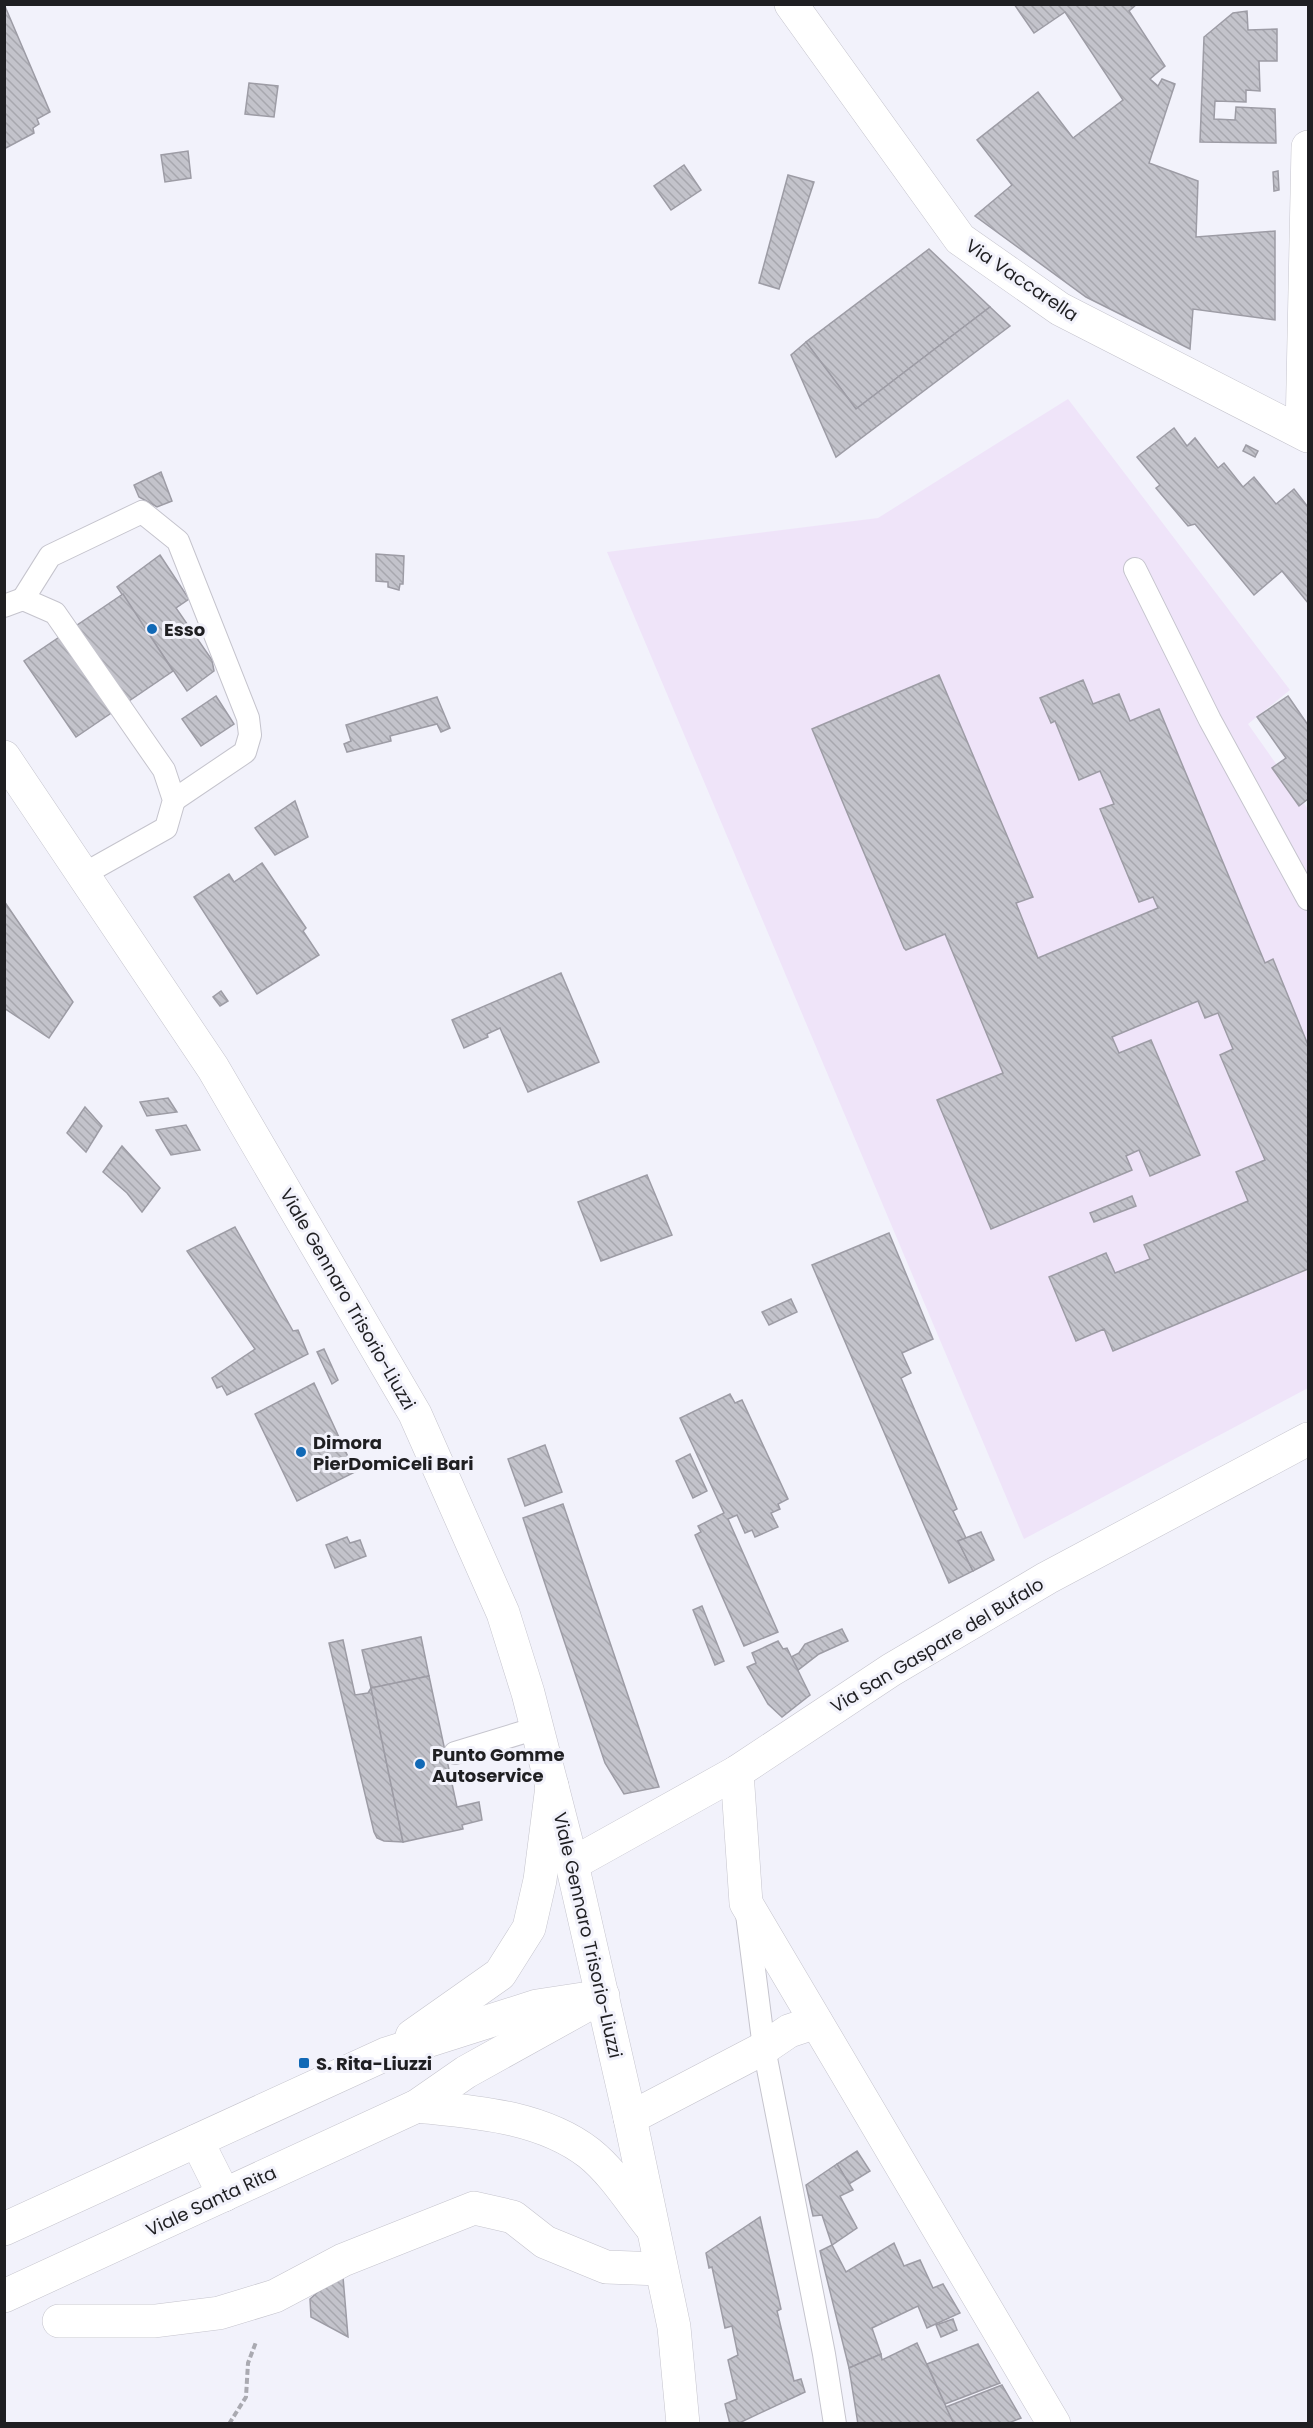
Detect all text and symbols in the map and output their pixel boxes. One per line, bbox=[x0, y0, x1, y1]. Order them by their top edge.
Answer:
street label: Via Vaccarella bbox=[961, 233, 1083, 327]
place label: Esso bbox=[164, 617, 205, 642]
marker: Esso bbox=[145, 622, 159, 636]
street label: Viale Gennaro Trisorio-Liuzzi bbox=[274, 1184, 422, 1414]
place label: Dimora PierDomiCeli Bari bbox=[313, 1430, 474, 1476]
marker: Dimora PierDomiCeli Bari bbox=[294, 1445, 308, 1459]
street label: Via San Gaspare del Bufalo bbox=[826, 1571, 1048, 1719]
place label: Punto Gomme Autoservice bbox=[432, 1742, 564, 1788]
marker: Punto Gomme Autoservice bbox=[413, 1757, 427, 1771]
street label: Viale Gennaro Trisorio-Liuzzi bbox=[548, 1810, 628, 2060]
place label: S. Rita-Liuzzi bbox=[316, 2051, 432, 2076]
marker: S. Rita-Liuzzi bbox=[297, 2056, 311, 2070]
street label: Viale Santa Rita bbox=[142, 2160, 280, 2242]

